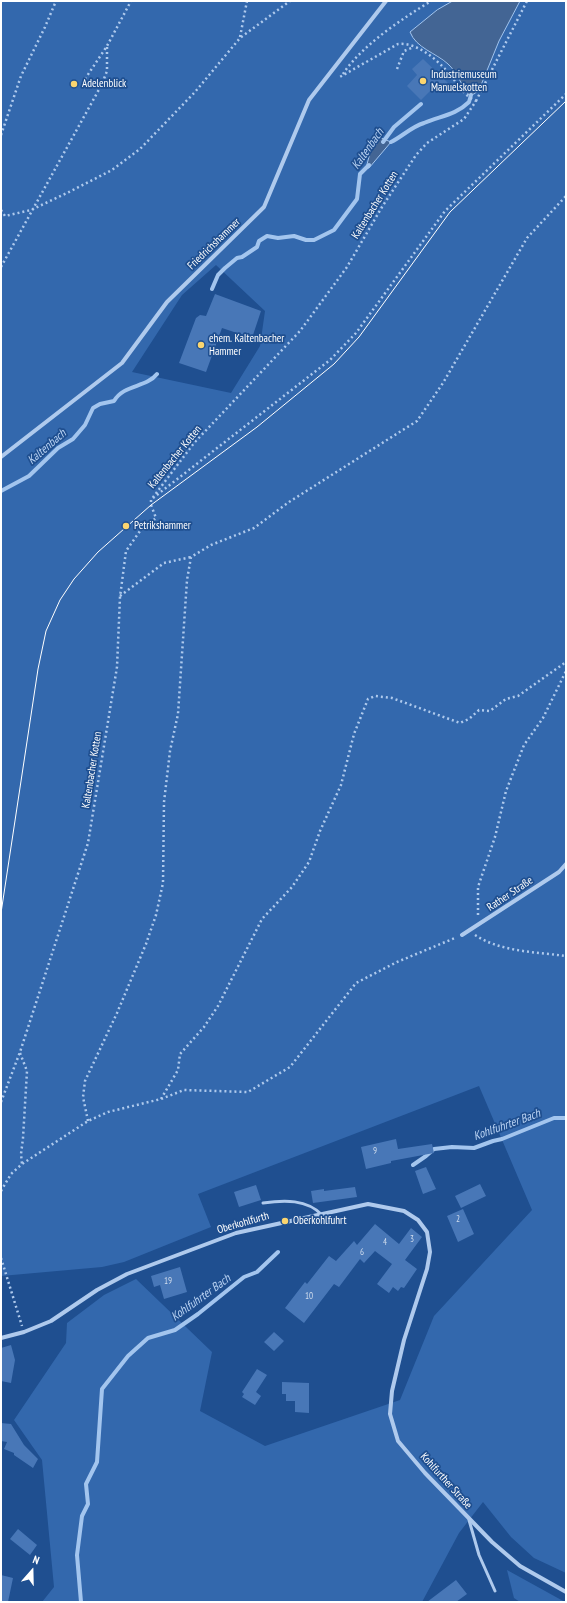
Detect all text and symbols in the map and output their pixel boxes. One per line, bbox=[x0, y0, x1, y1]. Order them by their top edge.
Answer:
place label: Industriemuseum Manuelskotten bbox=[431, 68, 497, 94]
marker: Industriemuseum Manuelskotten bbox=[418, 76, 428, 86]
place label: Adelenblick bbox=[82, 77, 126, 91]
marker: Adelenblick bbox=[69, 79, 79, 89]
water label: Kaltenbach bbox=[349, 126, 387, 172]
street label: Kaltenbacher Kotten bbox=[349, 169, 401, 241]
street label: Friedrichshammer bbox=[185, 216, 243, 272]
place label: ehem. Kaltenbacher Hammer bbox=[209, 332, 284, 358]
marker: ehem. Kaltenbacher Hammer bbox=[196, 340, 206, 350]
street label: Kaltenbacher Kotten bbox=[146, 423, 204, 491]
water label: Kaltenbach bbox=[25, 426, 69, 468]
place label: Petrikshammer bbox=[134, 519, 191, 533]
marker: Petrikshammer bbox=[121, 521, 131, 531]
street label: Kaltenbacher Kotten bbox=[79, 731, 105, 809]
street label: Rather Straße bbox=[485, 874, 535, 914]
water label: Kohlfuhrter Bach bbox=[472, 1106, 542, 1144]
house number: 9 bbox=[373, 1146, 377, 1156]
street label: Oberkohlfurth bbox=[216, 1209, 270, 1237]
place label: Oberkohlfuhrt bbox=[293, 1214, 346, 1228]
house number: 2 bbox=[456, 1214, 460, 1224]
marker: Oberkohlfuhrt bbox=[280, 1216, 290, 1226]
house number: 3 bbox=[410, 1234, 414, 1244]
house number: 4 bbox=[383, 1237, 387, 1247]
house number: 6 bbox=[360, 1247, 364, 1257]
water label: Kohlfuhrter Bach bbox=[169, 1272, 233, 1324]
house number: 19 bbox=[164, 1276, 172, 1286]
house number: 10 bbox=[305, 1291, 313, 1301]
street label: Kohlfurther Straße bbox=[417, 1450, 475, 1512]
north arrow bbox=[12, 1551, 52, 1591]
text: N bbox=[31, 1552, 41, 1567]

